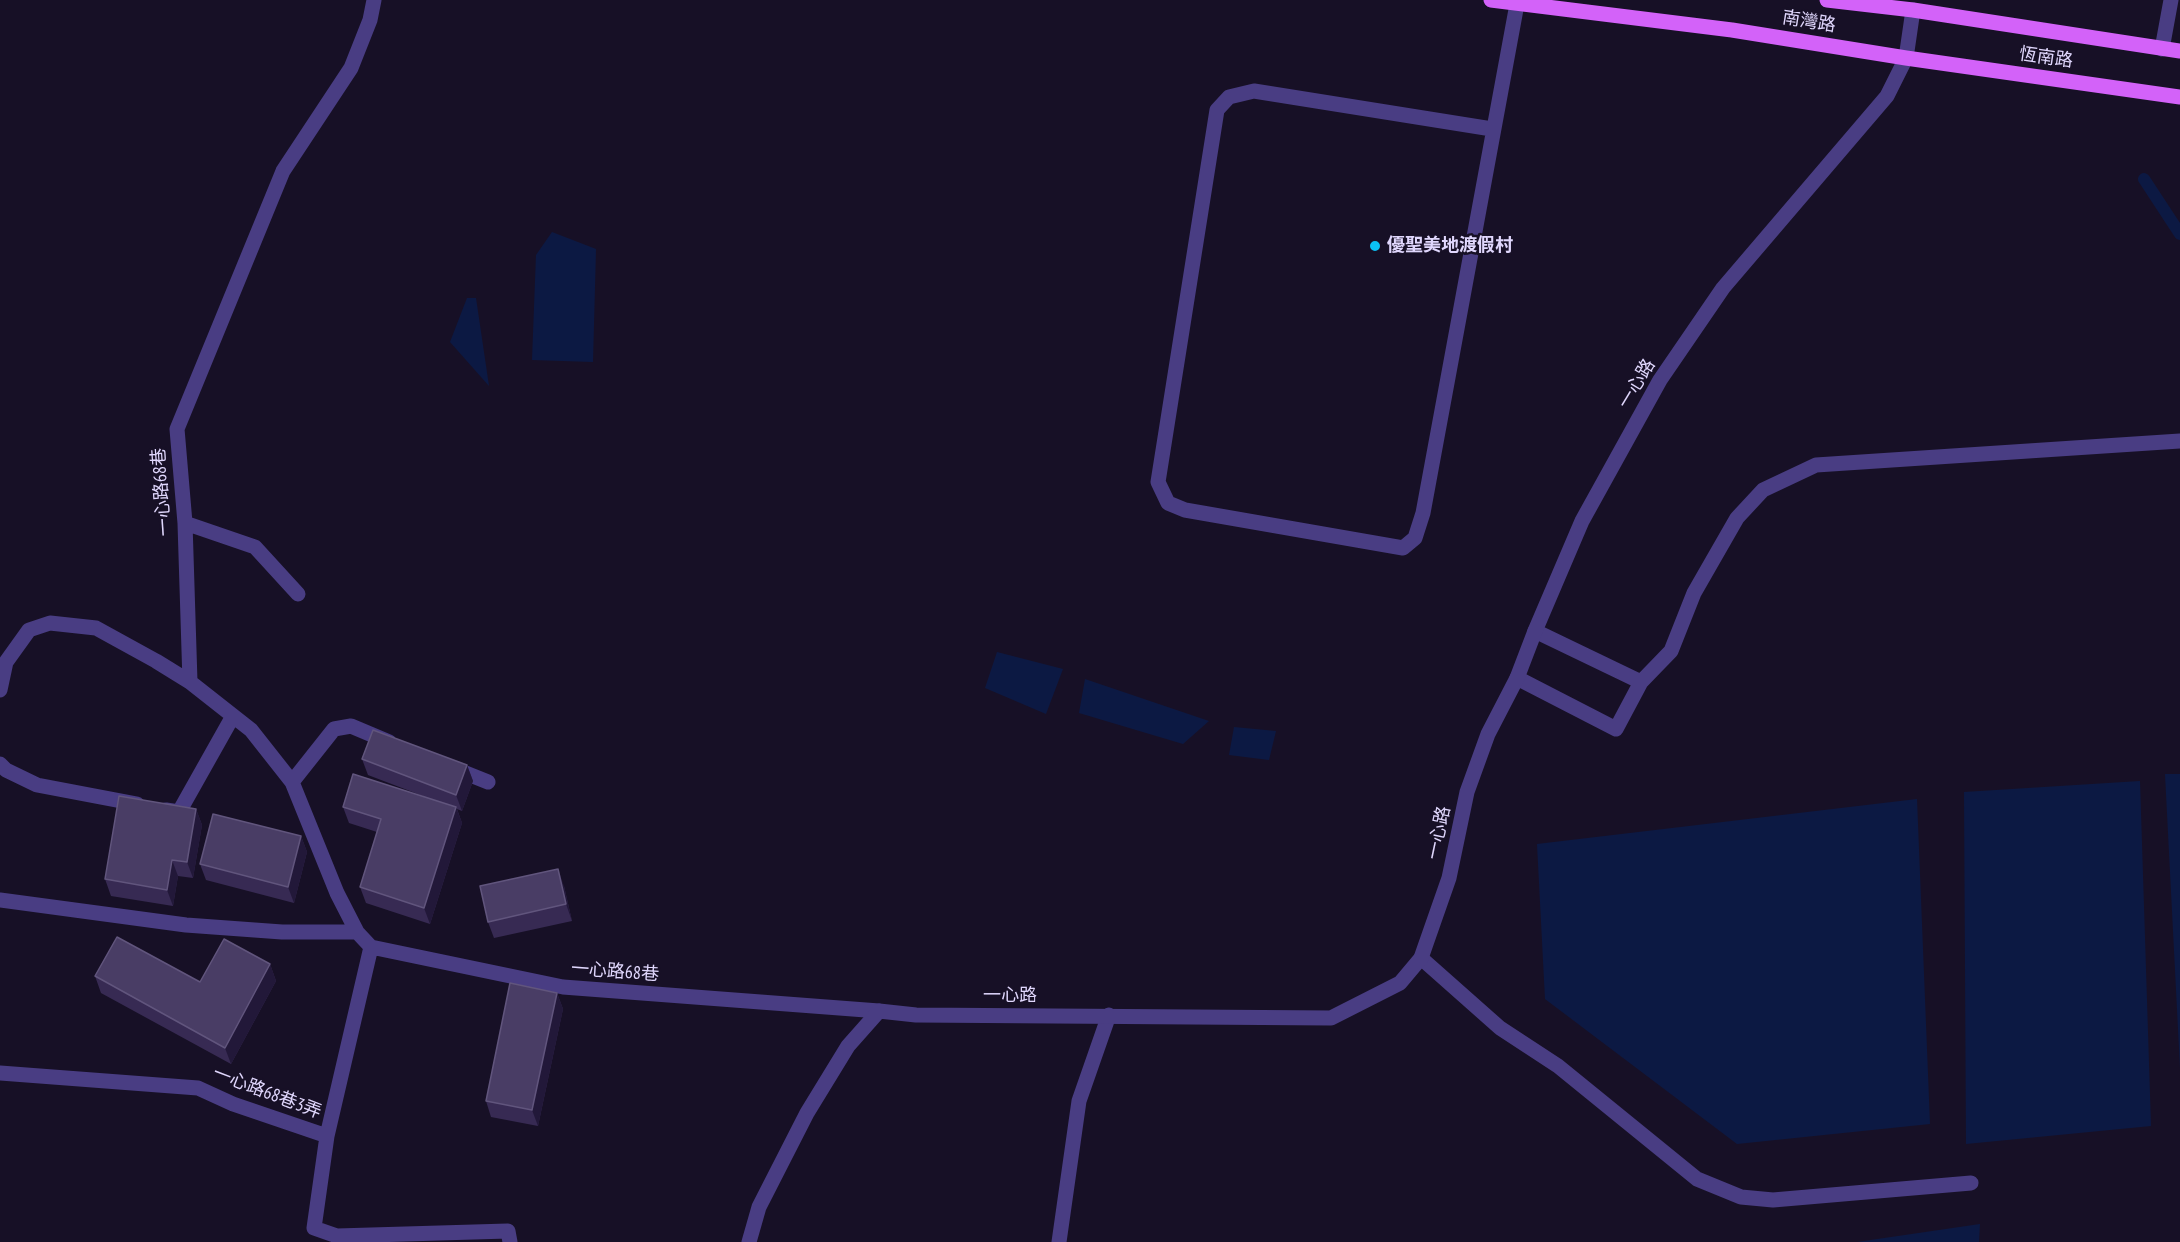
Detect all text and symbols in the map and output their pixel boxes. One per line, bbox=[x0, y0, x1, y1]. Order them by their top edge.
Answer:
street label: 南灣路 bbox=[1781, 7, 1837, 37]
street label: 恆南路 bbox=[2018, 44, 2074, 72]
place label: 優聖美地渡假村 bbox=[1387, 235, 1513, 257]
marker: 優聖美地渡假村 bbox=[1368, 239, 1382, 253]
street label: 一心路 bbox=[1614, 355, 1660, 413]
street label: 一心路68巷 bbox=[148, 447, 176, 537]
street label: 一心路 bbox=[1423, 804, 1455, 862]
street label: 一心路68巷 bbox=[570, 958, 660, 986]
street label: 一心路 bbox=[983, 985, 1037, 1007]
street label: 一心路68巷3弄 bbox=[210, 1062, 324, 1124]

